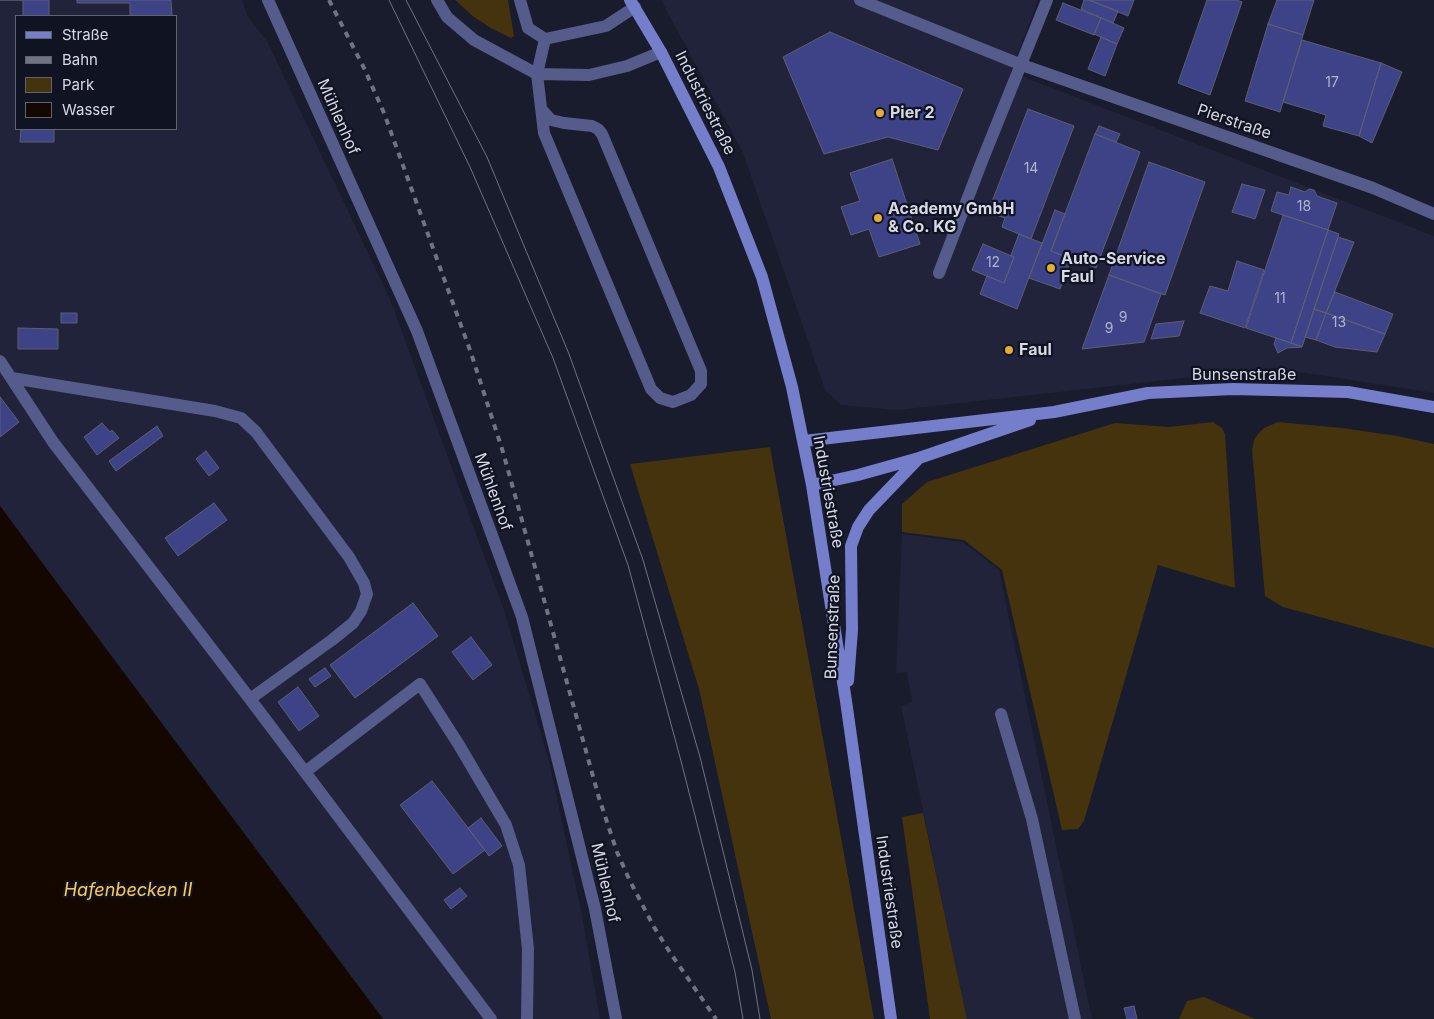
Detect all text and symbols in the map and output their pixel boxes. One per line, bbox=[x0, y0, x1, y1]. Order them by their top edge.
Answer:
legend bbox=[15, 15, 178, 130]
text: Straße bbox=[62, 25, 109, 44]
street label: Industriestraße bbox=[671, 48, 739, 158]
text: Bahn bbox=[62, 50, 98, 69]
text: Park bbox=[62, 75, 94, 94]
house number: 17 bbox=[1325, 75, 1339, 91]
street label: Mühlenhof bbox=[313, 76, 363, 158]
text: Wasser bbox=[62, 100, 115, 119]
street label: Pierstraße bbox=[1194, 100, 1274, 144]
place label: Pier 2 bbox=[890, 103, 935, 123]
marker: Pier 2 bbox=[874, 107, 886, 119]
house number: 14 bbox=[1024, 161, 1038, 177]
place label: Academy GmbH & Co. KG bbox=[888, 199, 1014, 237]
house number: 18 bbox=[1297, 199, 1311, 215]
marker: Academy GmbH & Co. KG bbox=[872, 212, 884, 224]
place label: Auto-Service Faul bbox=[1061, 249, 1166, 287]
house number: 12 bbox=[986, 255, 1000, 271]
marker: Auto-Service Faul bbox=[1045, 262, 1057, 274]
house number: 11 bbox=[1274, 291, 1286, 307]
house number: 9 bbox=[1119, 310, 1127, 326]
house number: 13 bbox=[1332, 315, 1346, 331]
house number: 9 bbox=[1105, 321, 1113, 337]
place label: Faul bbox=[1019, 340, 1052, 360]
marker: Faul bbox=[1003, 344, 1015, 356]
street label: Bunsenstraße bbox=[1192, 365, 1296, 385]
street label: Industriestraße bbox=[809, 434, 847, 550]
street label: Mühlenhof bbox=[470, 451, 516, 533]
street label: Bunsenstraße bbox=[822, 574, 844, 680]
street label: Industriestraße bbox=[872, 834, 906, 950]
street label: Mühlenhof bbox=[587, 841, 623, 925]
water label: Hafenbecken II bbox=[64, 880, 192, 902]

